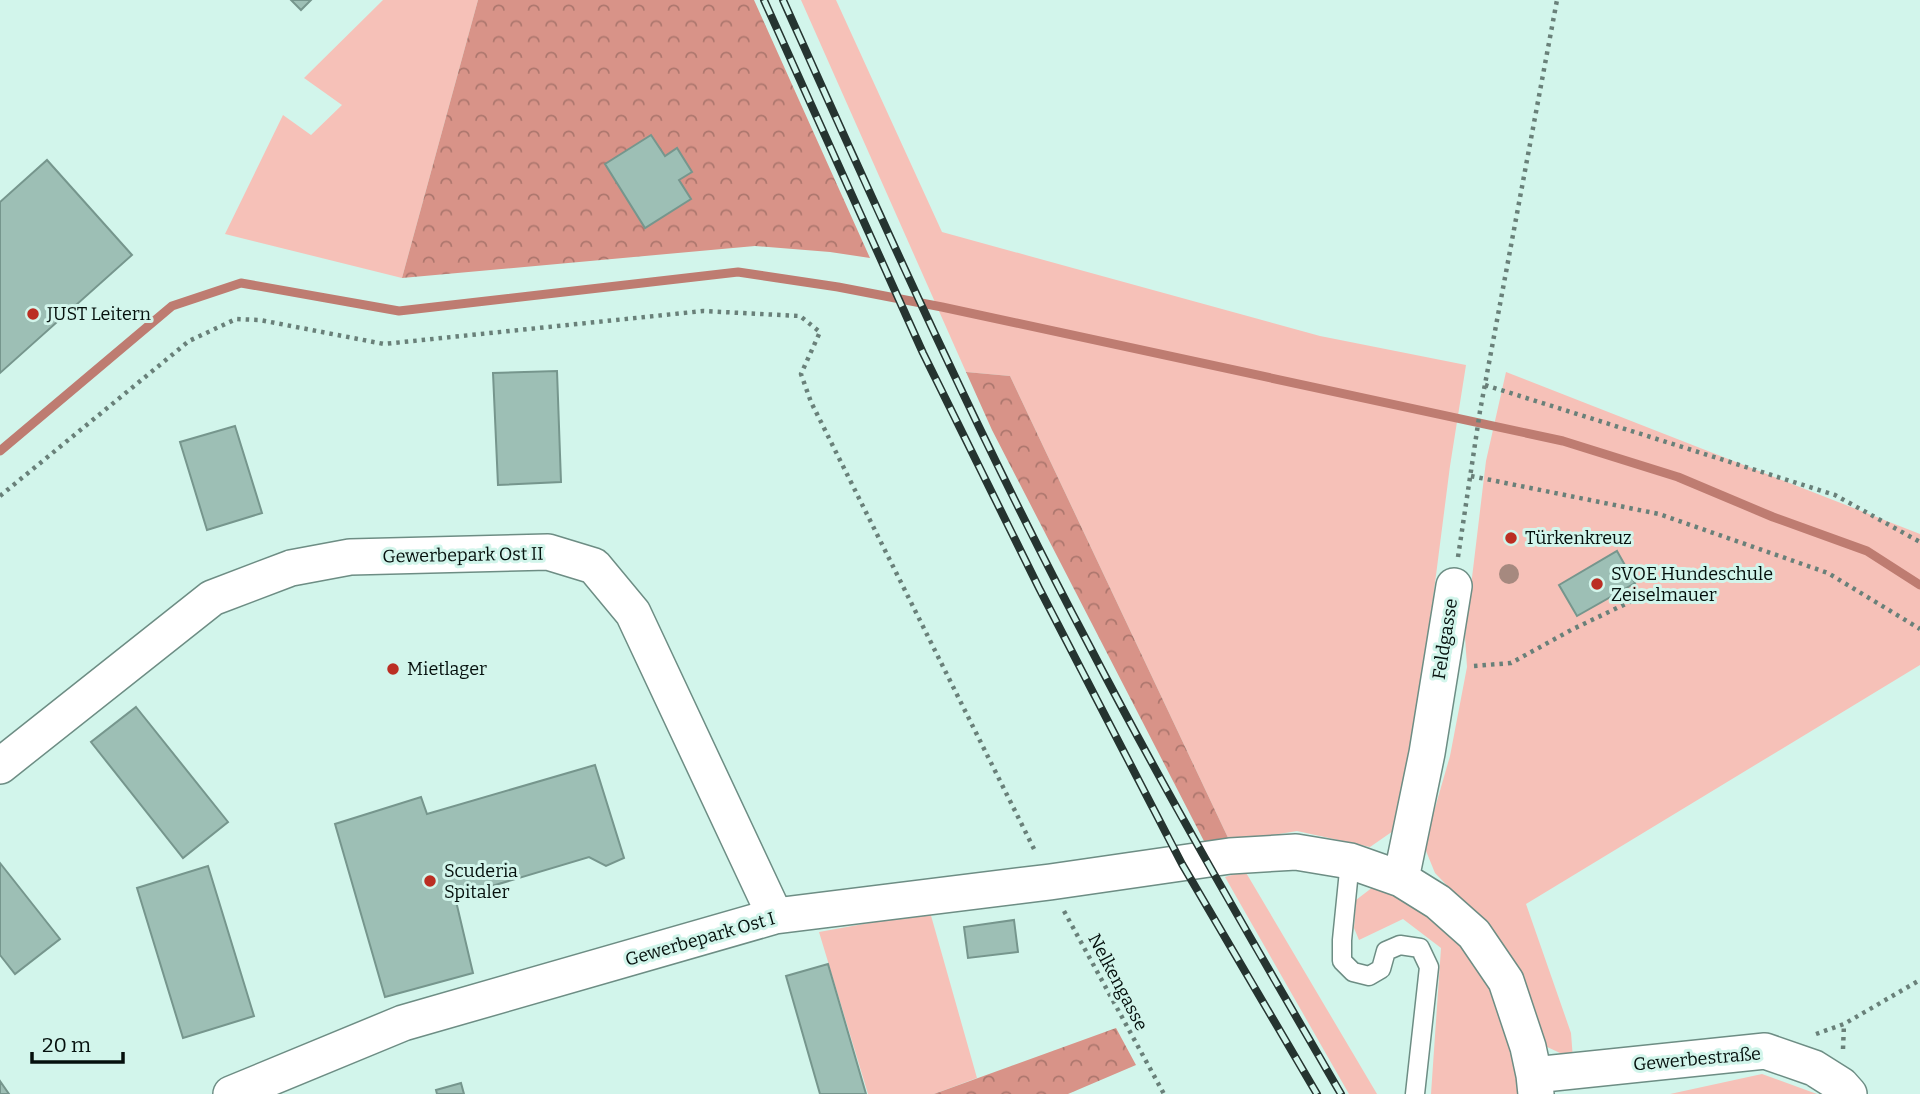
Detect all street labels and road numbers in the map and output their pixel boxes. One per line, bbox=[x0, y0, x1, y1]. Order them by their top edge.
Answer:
street label: Gewerbepark Ost II bbox=[382, 543, 544, 567]
street label: Feldgasse bbox=[1428, 597, 1462, 681]
street label: Gewerbepark Ost I bbox=[623, 907, 777, 971]
street label: Nelkengasse bbox=[1083, 930, 1153, 1034]
street label: Gewerbestraße bbox=[1632, 1042, 1762, 1076]

